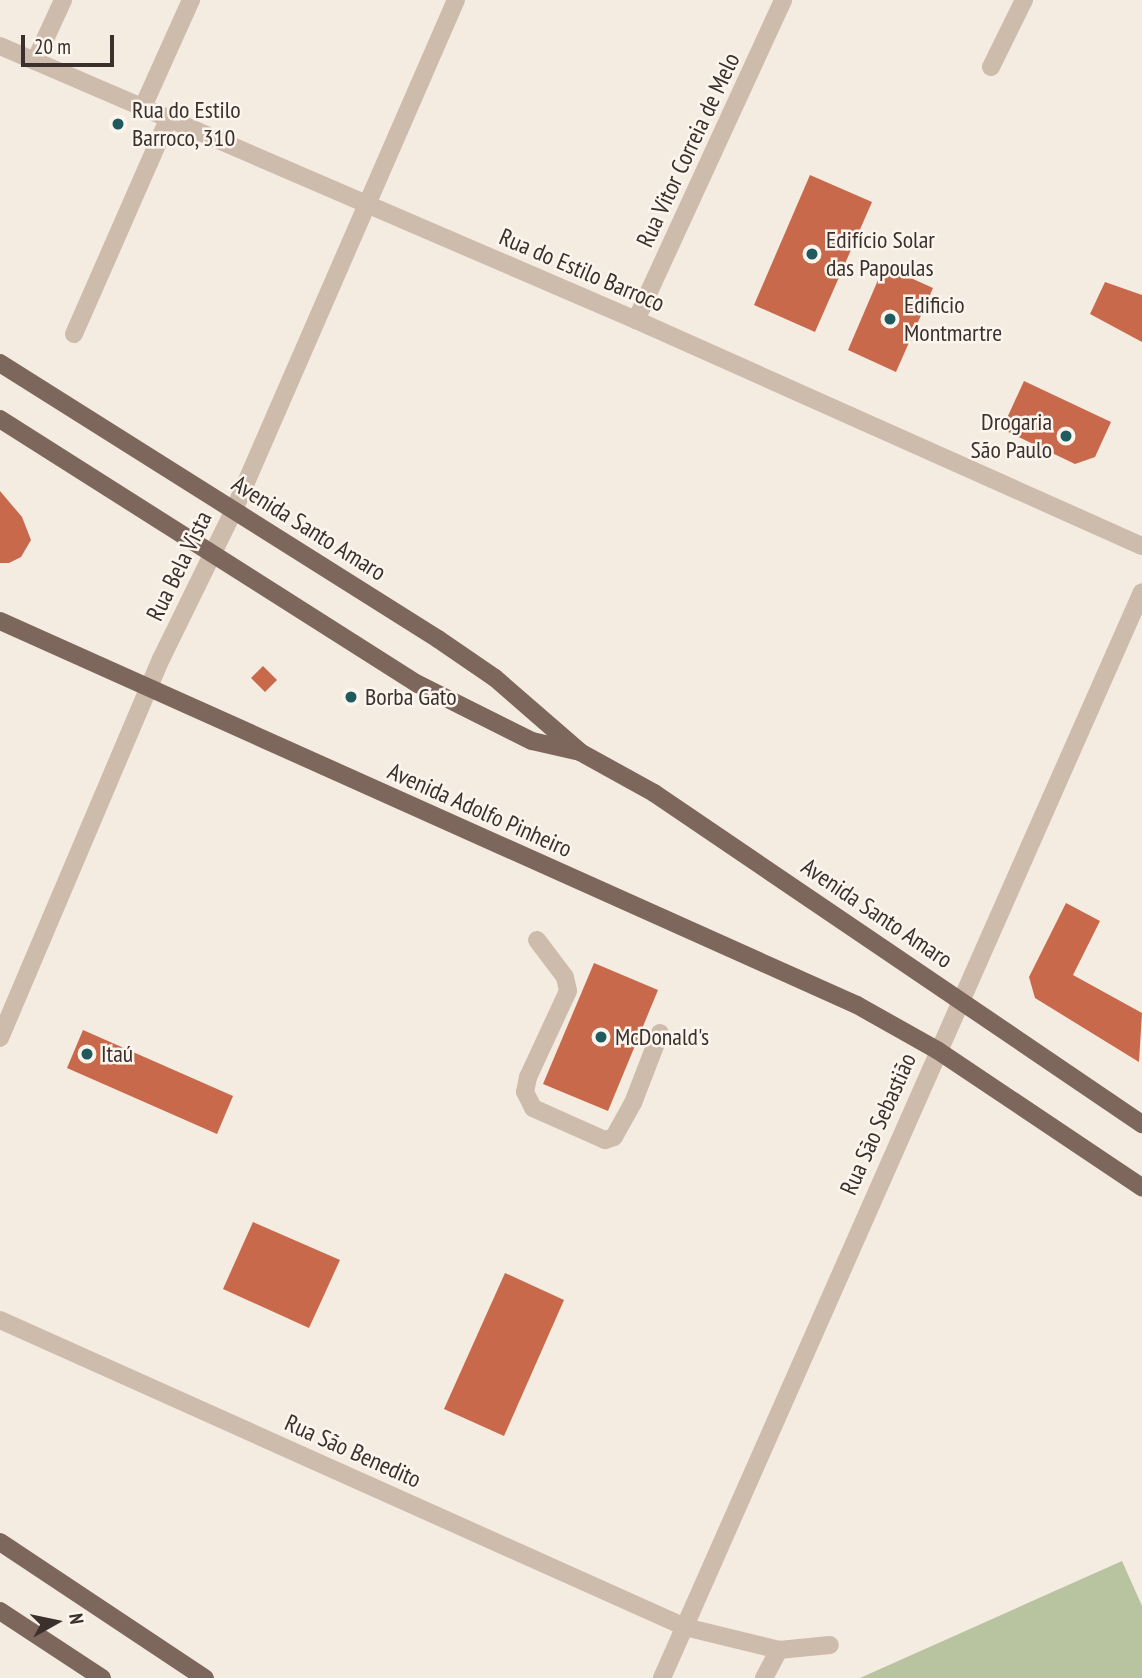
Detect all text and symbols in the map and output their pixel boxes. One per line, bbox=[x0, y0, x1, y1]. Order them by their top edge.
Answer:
scale bar bbox=[24, 21, 117, 65]
text: 20 m bbox=[34, 33, 71, 60]
street label: Rua Vitor Correia de Melo bbox=[630, 48, 746, 252]
place label: Rua do Estilo Barroco, 310 bbox=[132, 96, 241, 152]
marker: Rua do Estilo Barroco, 310 bbox=[110, 116, 126, 132]
street label: Rua do Estilo Barroco bbox=[495, 222, 669, 318]
place label: Edifício Solar das Papoulas bbox=[826, 226, 935, 282]
marker: Edifício Solar das Papoulas bbox=[804, 246, 820, 262]
place label: Edificio Montmartre bbox=[904, 291, 1002, 347]
marker: Edificio Montmartre bbox=[882, 311, 898, 327]
place label: Drogaria São Paulo bbox=[971, 408, 1052, 464]
marker: Drogaria São Paulo bbox=[1058, 428, 1074, 444]
street label: Avenida Santo Amaro bbox=[227, 469, 391, 587]
street label: Rua Bela Vista bbox=[140, 506, 218, 626]
place label: Borba Gato bbox=[365, 683, 457, 711]
marker: Borba Gato bbox=[343, 689, 359, 705]
street label: Avenida Adolfo Pinheiro bbox=[383, 756, 577, 864]
street label: Avenida Santo Amaro bbox=[796, 852, 958, 974]
place label: McDonald's bbox=[615, 1023, 709, 1051]
marker: McDonald's bbox=[593, 1029, 609, 1045]
place label: Itaú bbox=[101, 1040, 133, 1068]
marker: Itaú bbox=[79, 1046, 95, 1062]
street label: Rua São Sebastião bbox=[834, 1049, 922, 1199]
street label: Rua São Benedito bbox=[280, 1408, 426, 1494]
north arrow bbox=[21, 1587, 91, 1657]
text: N bbox=[64, 1612, 89, 1626]

